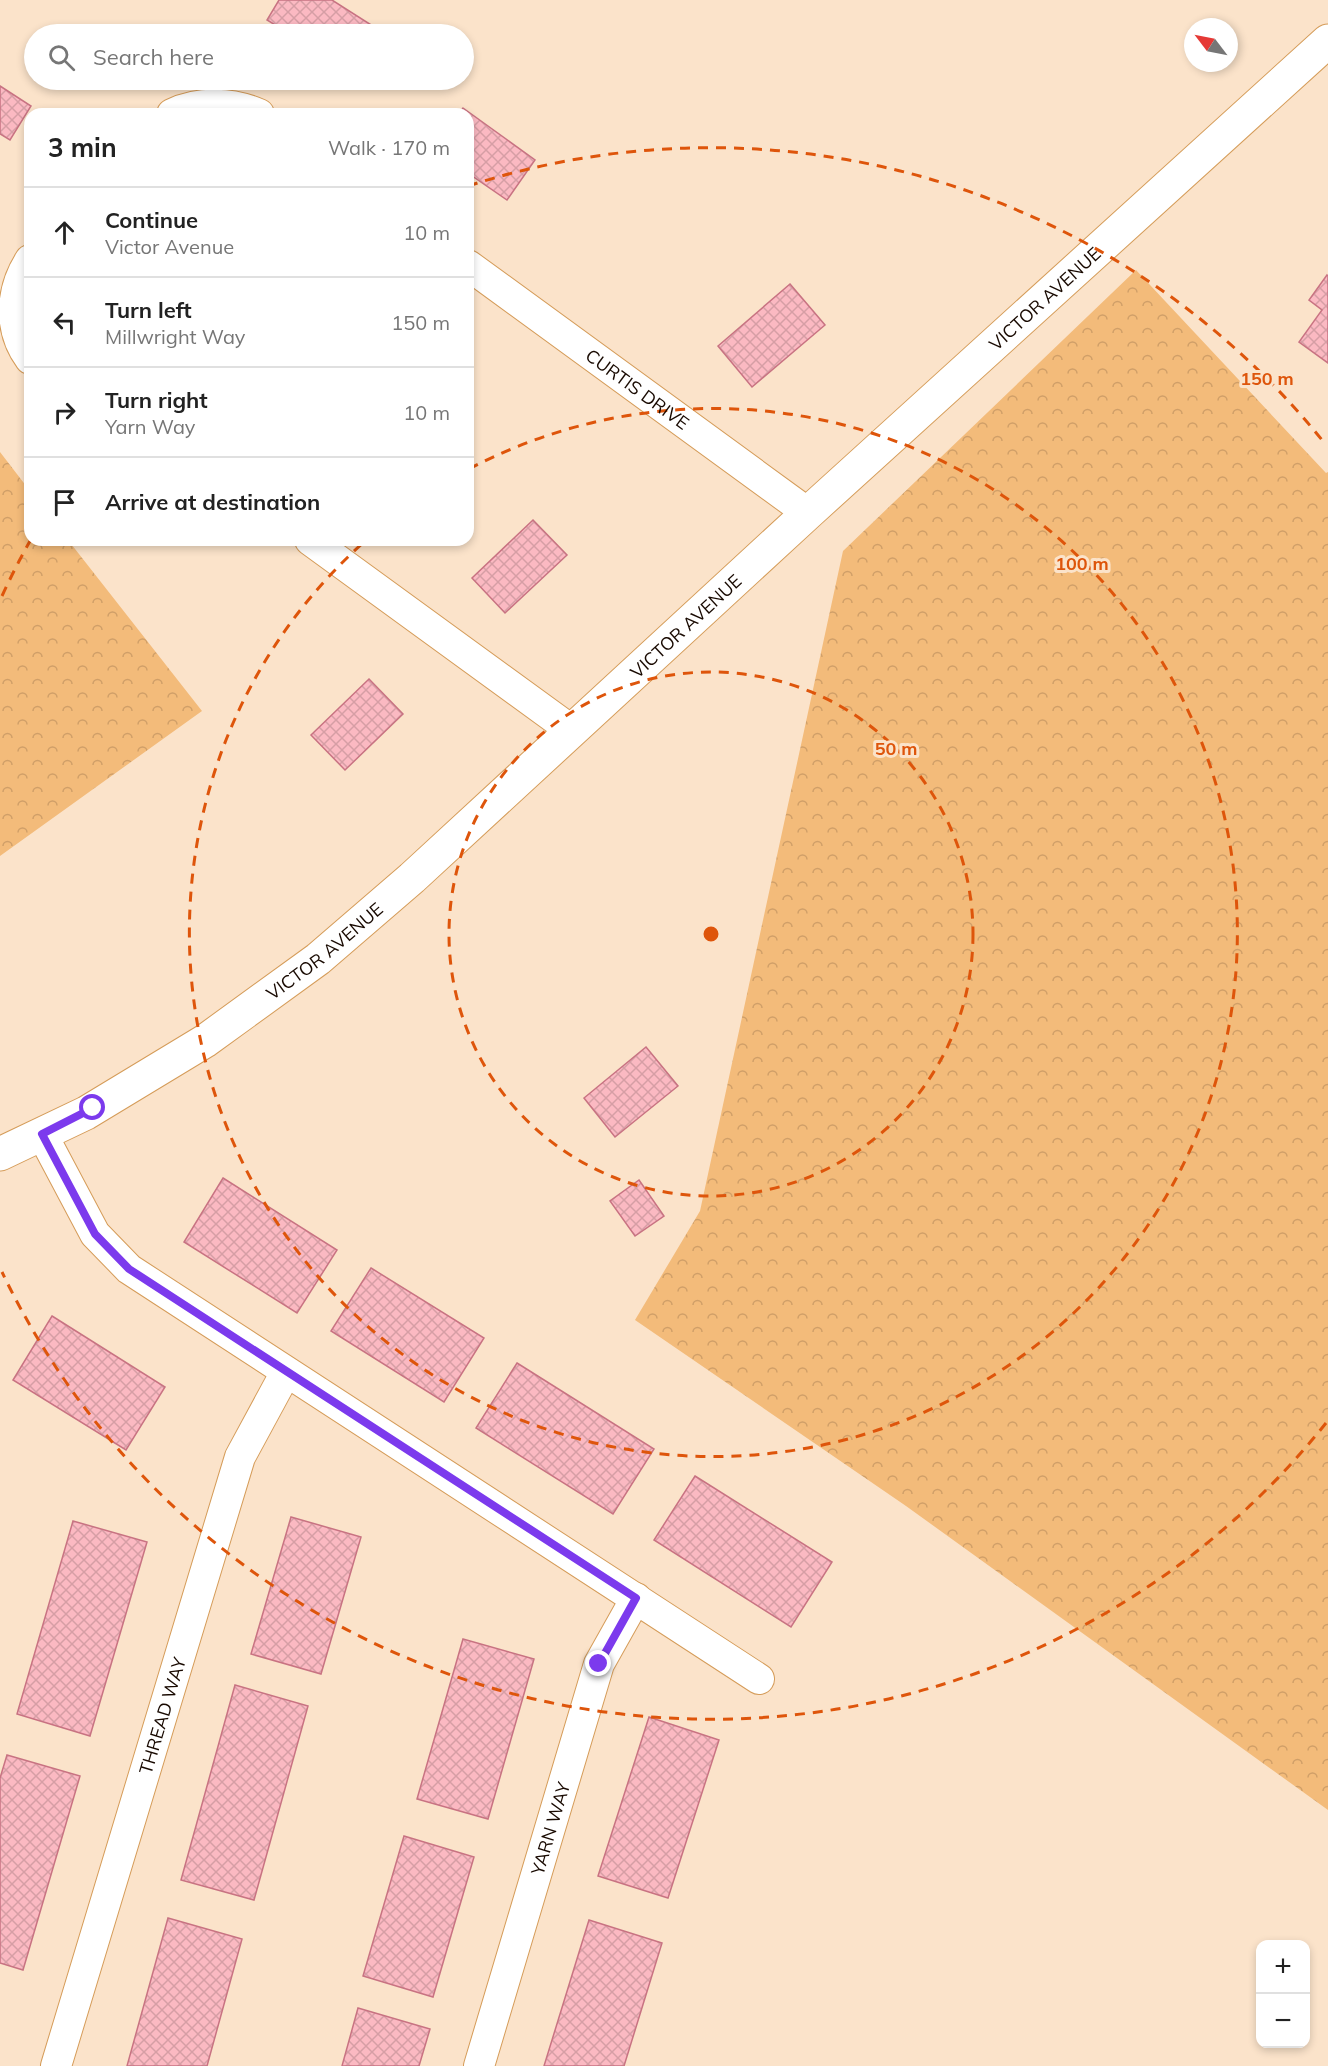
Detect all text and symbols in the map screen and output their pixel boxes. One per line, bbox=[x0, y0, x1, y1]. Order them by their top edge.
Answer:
north arrow bbox=[1184, 18, 1238, 72]
search box bbox=[24, 24, 474, 90]
icon: search bbox=[45, 41, 78, 74]
text: Search here bbox=[93, 43, 214, 71]
text: 3 min bbox=[48, 131, 117, 164]
text: Walk · 170 m bbox=[328, 135, 450, 160]
text: Continue bbox=[105, 206, 198, 234]
icon: ahead bbox=[48, 216, 81, 249]
text: 10 m bbox=[403, 220, 450, 245]
text: Victor Avenue bbox=[105, 234, 234, 259]
street label: VICTOR AVENUE bbox=[984, 242, 1105, 355]
text: Turn left bbox=[105, 296, 192, 324]
icon: left bbox=[48, 306, 81, 339]
text: 150 m bbox=[391, 310, 450, 335]
text: Millwright Way bbox=[105, 324, 245, 349]
street label: CURTIS DRIVE bbox=[581, 343, 694, 434]
text: 150 m bbox=[1240, 367, 1294, 390]
text: Turn right bbox=[105, 386, 208, 414]
icon: right bbox=[48, 396, 81, 429]
text: 10 m bbox=[403, 400, 450, 425]
text: Yarn Way bbox=[105, 414, 195, 439]
icon: arrive bbox=[48, 486, 81, 519]
text: Arrive at destination bbox=[105, 488, 320, 516]
text: 100 m bbox=[1055, 552, 1109, 575]
street label: VICTOR AVENUE bbox=[625, 569, 746, 683]
text: 50 m bbox=[875, 737, 917, 760]
street label: VICTOR AVENUE bbox=[261, 897, 387, 1004]
centre of rings bbox=[701, 924, 721, 944]
route start bbox=[79, 1094, 105, 1120]
route end bbox=[585, 1650, 611, 1676]
street label: THREAD WAY bbox=[133, 1653, 191, 1777]
street label: YARN WAY bbox=[525, 1778, 575, 1878]
map controls bbox=[1256, 1940, 1310, 2048]
button: + bbox=[1256, 1940, 1310, 1994]
button: − bbox=[1256, 1994, 1310, 2048]

